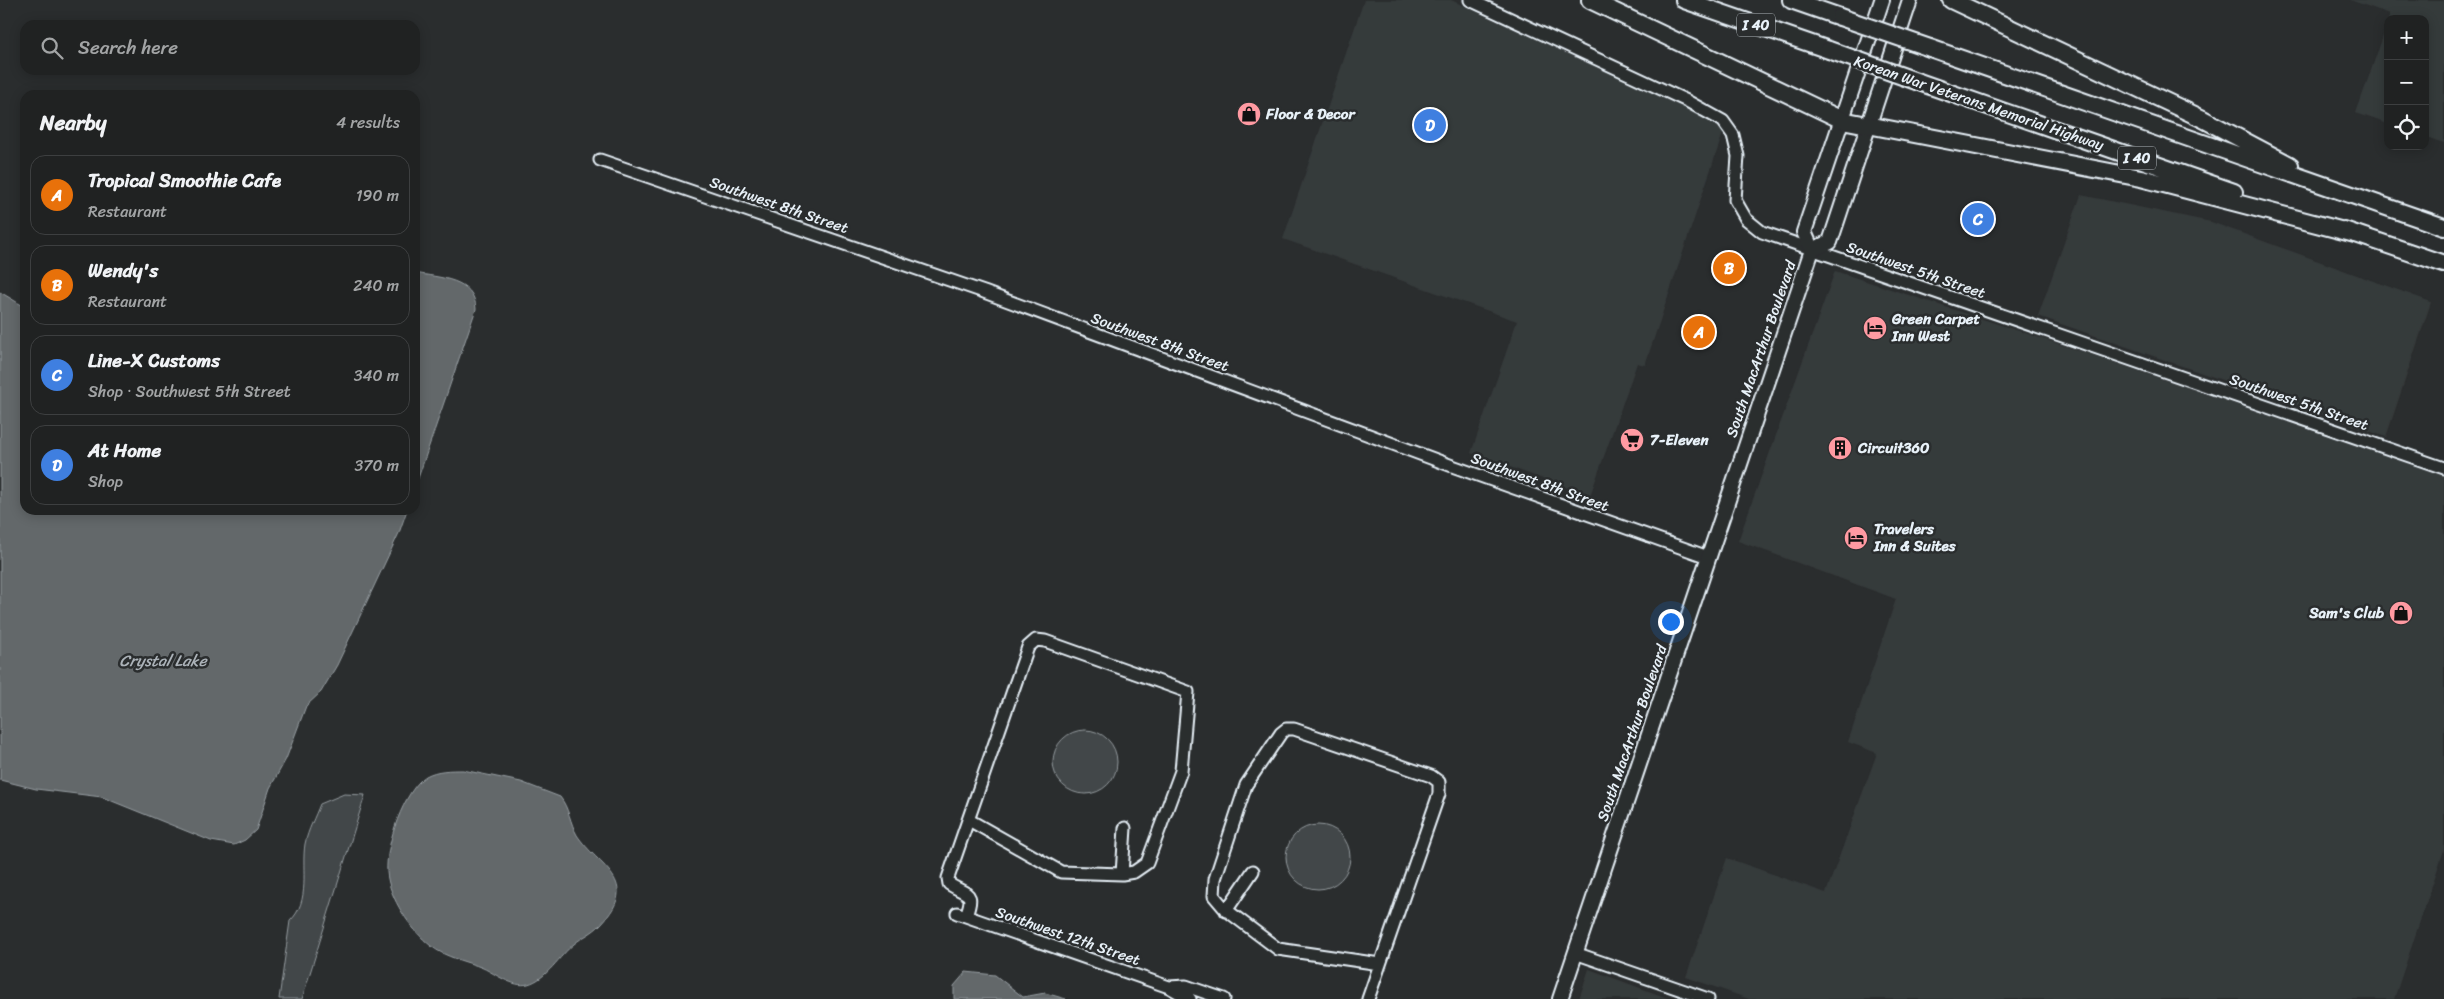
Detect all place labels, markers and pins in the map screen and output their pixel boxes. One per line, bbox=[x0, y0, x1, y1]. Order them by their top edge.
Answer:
shop icon: Floor & Decor bbox=[1236, 101, 1262, 127]
place label: Floor & Decor bbox=[1265, 101, 1356, 127]
pin: D bbox=[1414, 106, 1446, 144]
pin: C bbox=[1962, 200, 1994, 238]
pin: B bbox=[1713, 249, 1745, 287]
place label: Green Carpet Inn West bbox=[1891, 306, 1981, 349]
pin: A bbox=[1683, 313, 1715, 351]
hotel icon: Green Carpet Inn West bbox=[1862, 315, 1888, 341]
supermarket icon: 7-Eleven bbox=[1619, 427, 1645, 453]
place label: 7-Eleven bbox=[1650, 427, 1710, 453]
building icon: Circuit360 bbox=[1827, 435, 1853, 461]
place label: Circuit360 bbox=[1857, 435, 1930, 461]
place label: Travelers Inn & Suites bbox=[1873, 516, 1957, 559]
hotel icon: Travelers Inn & Suites bbox=[1843, 525, 1869, 551]
place label: Sam's Club bbox=[2308, 600, 2385, 626]
shop icon: Sam's Club bbox=[2388, 600, 2414, 626]

